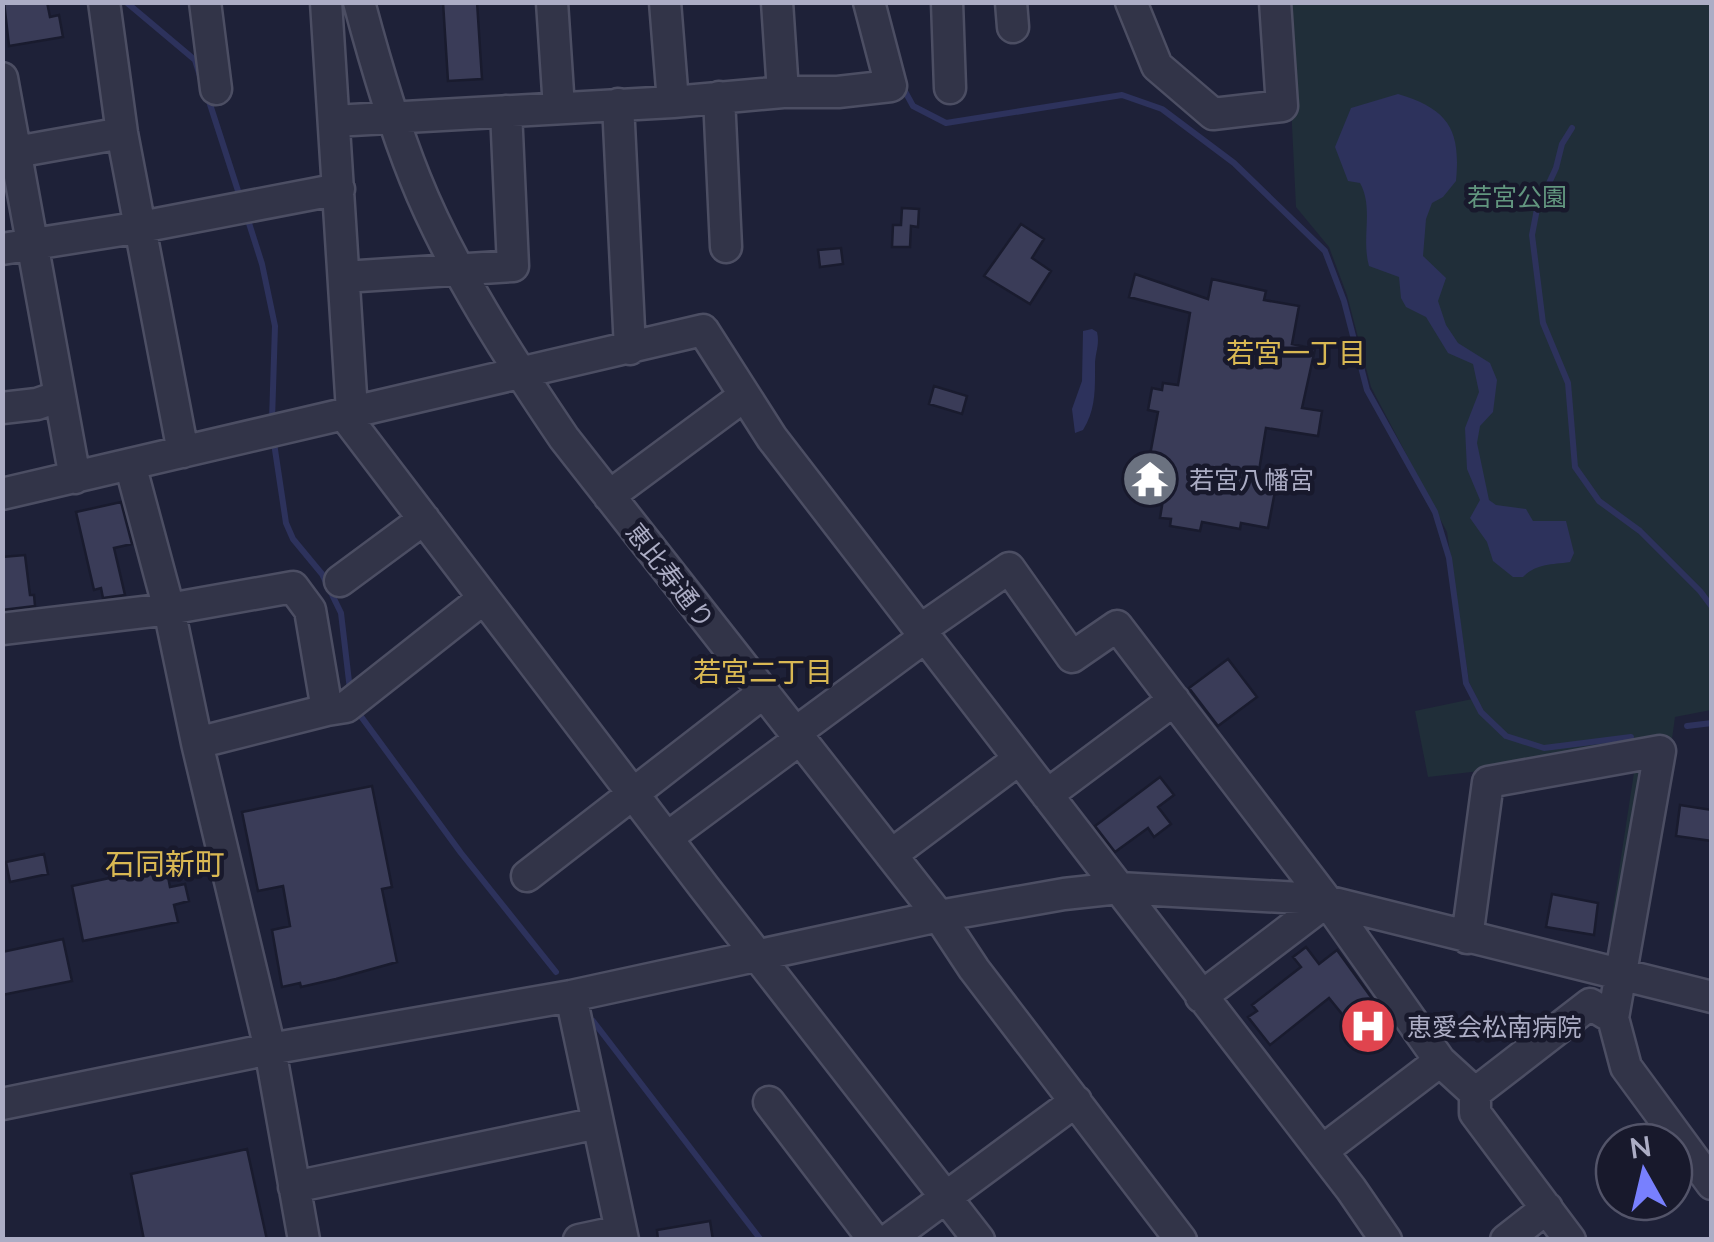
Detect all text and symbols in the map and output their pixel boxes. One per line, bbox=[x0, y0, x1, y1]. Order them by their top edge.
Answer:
park label: 若宮公園 bbox=[1467, 181, 1567, 211]
district label: 若宮一丁目 bbox=[1226, 335, 1366, 369]
temple icon: 若宮八幡宮 bbox=[1120, 449, 1180, 509]
place label: 若宮八幡宮 bbox=[1189, 464, 1314, 494]
street label: 恵比寿通り bbox=[621, 517, 721, 633]
district label: 若宮二丁目 bbox=[693, 654, 833, 688]
district label: 石同新町 bbox=[105, 845, 225, 881]
hospital icon: 恵愛会松南病院 bbox=[1338, 996, 1398, 1056]
place label: 恵愛会松南病院 bbox=[1407, 1011, 1582, 1041]
north arrow bbox=[1594, 1122, 1694, 1222]
text: N bbox=[1627, 1128, 1653, 1165]

